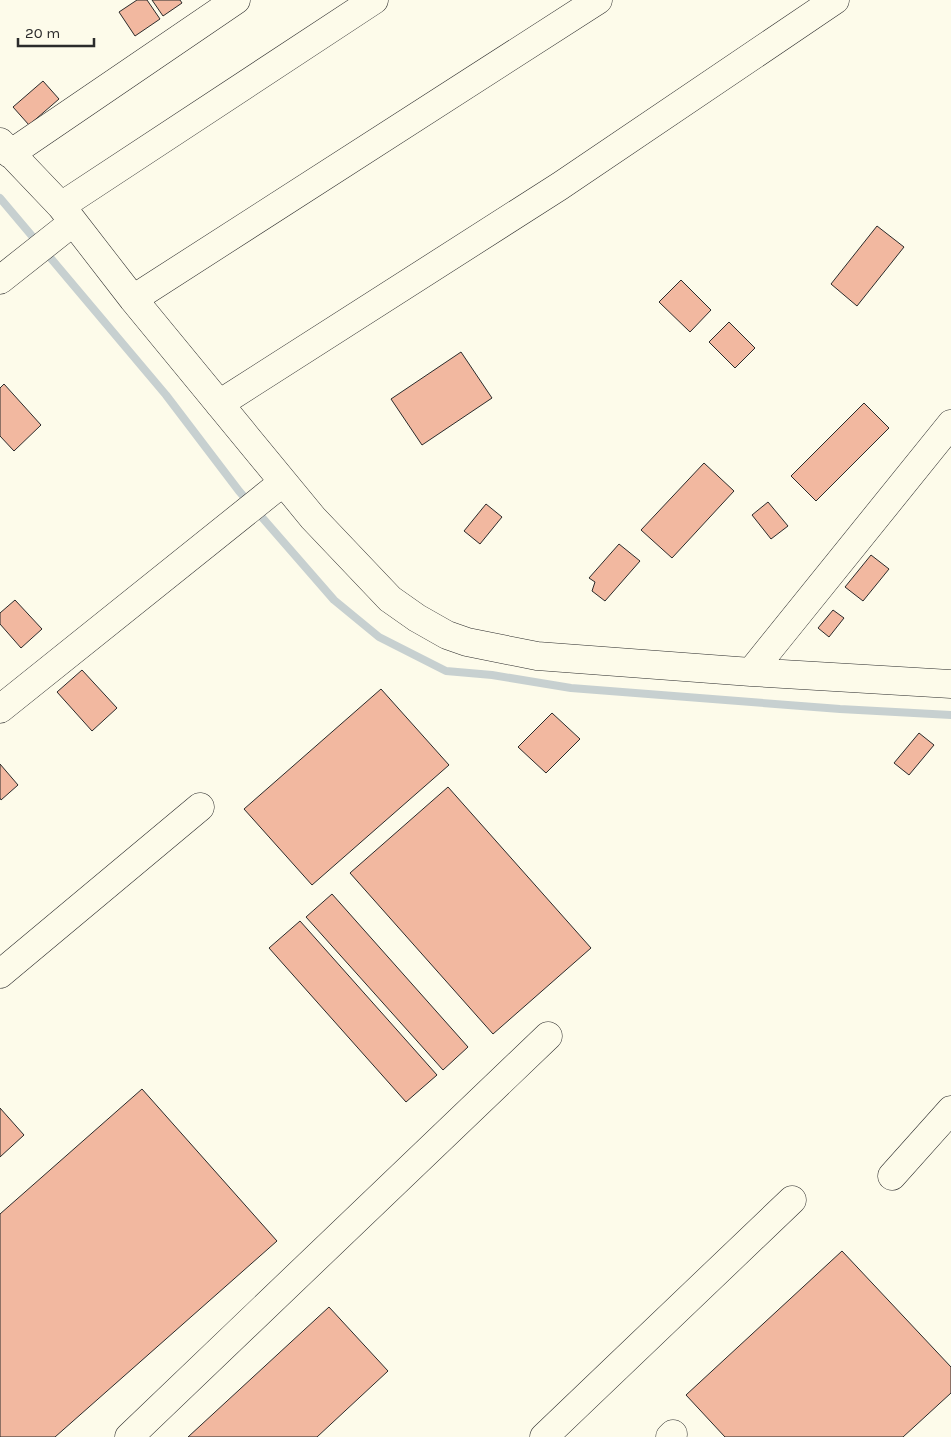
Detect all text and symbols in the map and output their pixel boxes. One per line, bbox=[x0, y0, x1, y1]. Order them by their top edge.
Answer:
scale bar bbox=[18, 15, 94, 47]
text: 20 m bbox=[25, 24, 60, 42]

